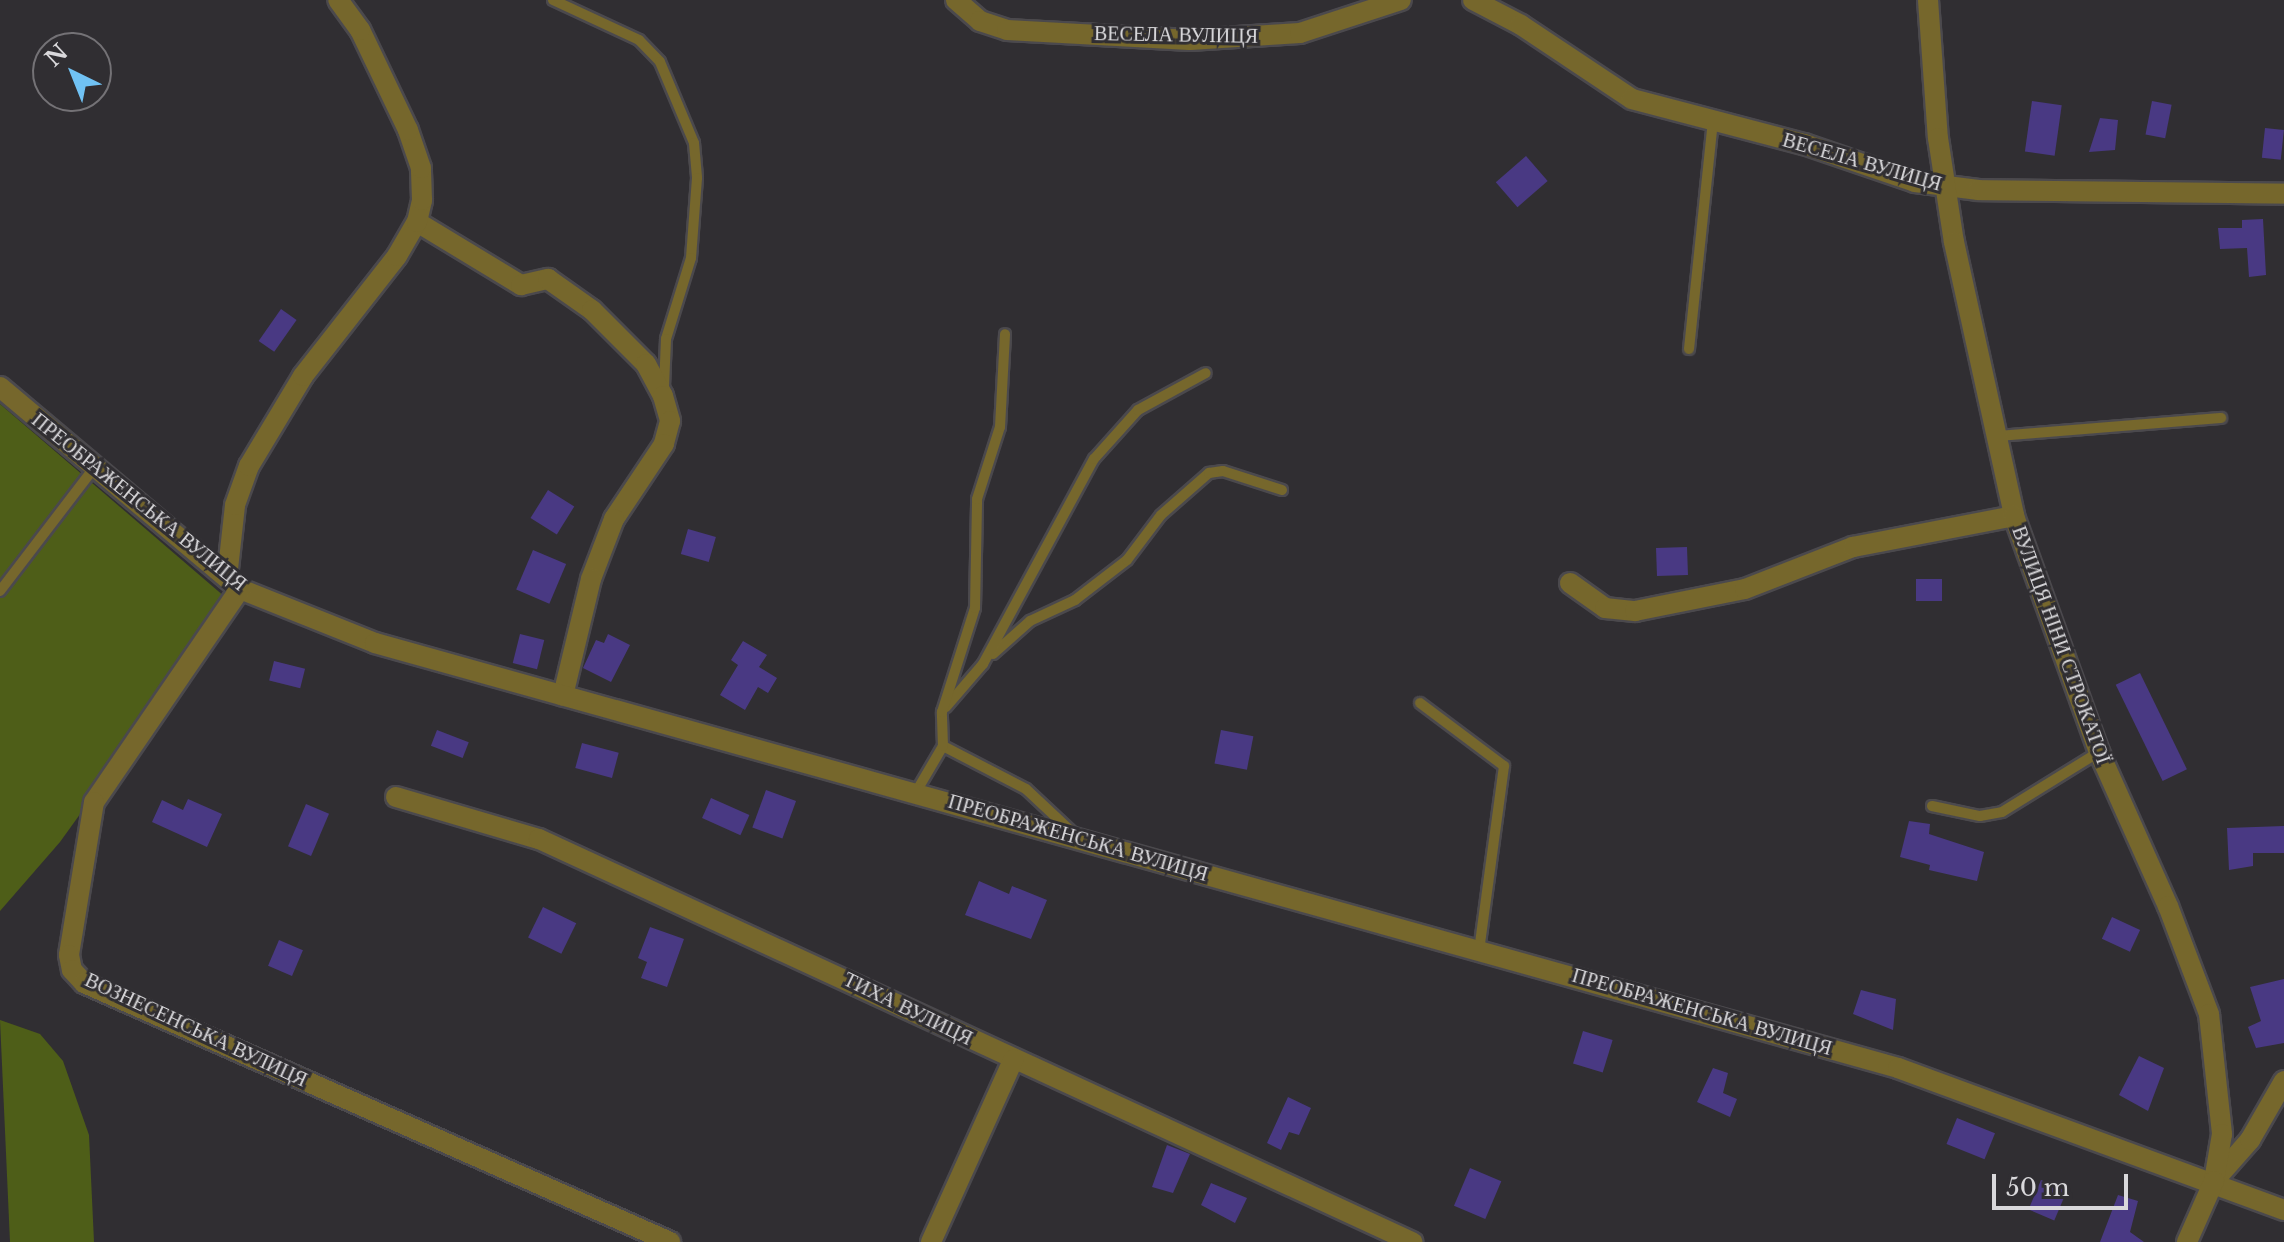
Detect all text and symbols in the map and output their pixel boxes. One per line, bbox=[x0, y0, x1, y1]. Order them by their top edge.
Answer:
street label: ВЕСЕЛА ВУЛИЦЯ bbox=[1094, 22, 1258, 48]
north arrow bbox=[32, 32, 112, 112]
text: N bbox=[40, 39, 73, 72]
street label: ВЕСЕЛА ВУЛИЦЯ bbox=[1780, 128, 1944, 196]
street label: ПРЕОБРАЖЕНСЬКА ВУЛИЦЯ bbox=[27, 408, 251, 596]
street label: ВУЛИЦЯ НІНИ СТРОКАТОЇ bbox=[2007, 523, 2115, 767]
street label: ПРЕОБРАЖЕНСЬКА ВУЛИЦЯ bbox=[945, 789, 1211, 887]
street label: ПРЕОБРАЖЕНСЬКА ВУЛИЦЯ bbox=[1569, 963, 1835, 1061]
street label: ТИХА ВУЛИЦЯ bbox=[840, 967, 976, 1051]
street label: ВОЗНЕСЕНСЬКА ВУЛИЦЯ bbox=[81, 968, 311, 1092]
scale bar bbox=[1996, 1158, 2132, 1208]
text: 50 m bbox=[2006, 1173, 2069, 1202]

